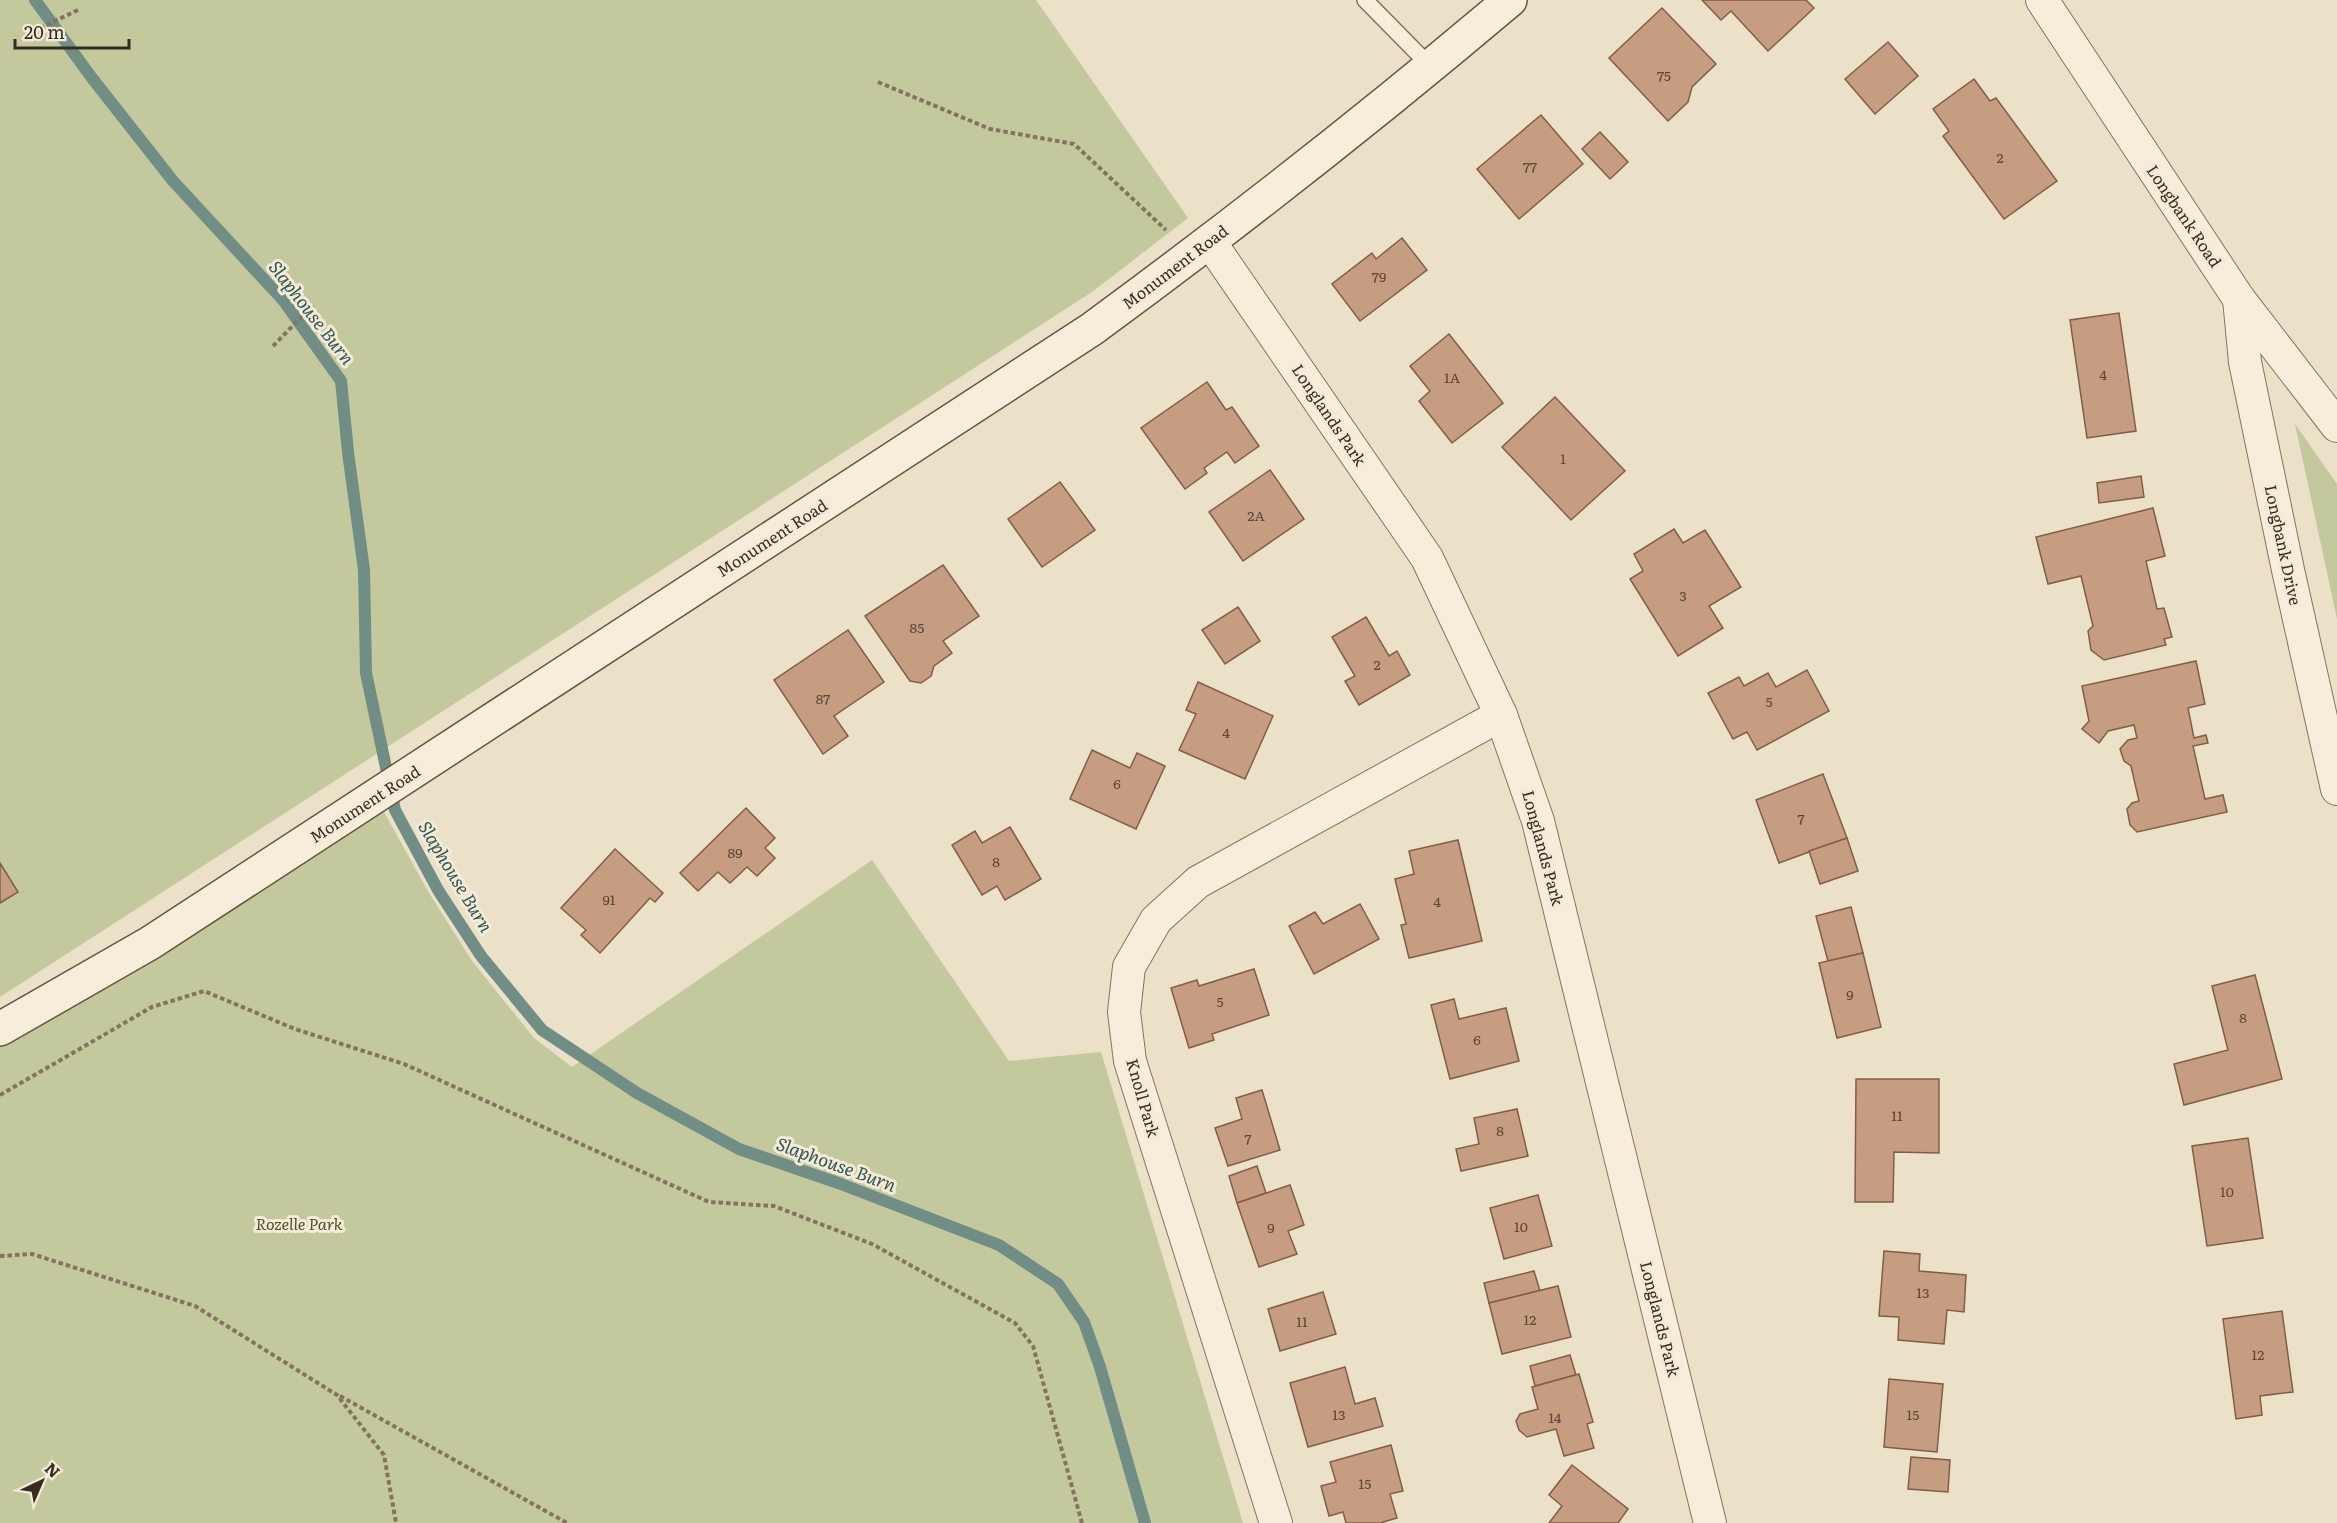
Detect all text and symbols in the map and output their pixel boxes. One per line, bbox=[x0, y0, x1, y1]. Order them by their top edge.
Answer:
scale bar bbox=[15, 12, 129, 50]
text: 20 m bbox=[24, 18, 65, 45]
house number: 75 bbox=[1657, 65, 1671, 85]
house number: 2 bbox=[1996, 147, 2004, 167]
house number: 77 bbox=[1523, 156, 1537, 176]
street label: Longbank Road bbox=[2142, 159, 2228, 272]
street label: Monument Road bbox=[1116, 218, 1233, 314]
water label: Slaphouse Burn bbox=[263, 254, 362, 370]
house number: 79 bbox=[1372, 266, 1386, 286]
street label: Longlands Park bbox=[1287, 359, 1373, 470]
house number: 4 bbox=[2099, 364, 2107, 384]
house number: 1A bbox=[1444, 367, 1461, 387]
house number: 1 bbox=[1560, 448, 1566, 468]
street label: Longbank Drive bbox=[2260, 482, 2308, 607]
street label: Monument Road bbox=[711, 492, 832, 582]
house number: 2A bbox=[1247, 505, 1265, 525]
house number: 3 bbox=[1679, 585, 1687, 605]
house number: 85 bbox=[910, 617, 924, 637]
house number: 2 bbox=[1373, 654, 1381, 674]
house number: 87 bbox=[816, 688, 830, 708]
house number: 5 bbox=[1765, 691, 1773, 711]
house number: 4 bbox=[1222, 722, 1230, 742]
street label: Monument Road bbox=[304, 758, 425, 848]
house number: 6 bbox=[1113, 773, 1121, 793]
street label: Longlands Park bbox=[1517, 787, 1571, 908]
house number: 7 bbox=[1797, 808, 1805, 828]
water label: Slaphouse Burn bbox=[412, 816, 500, 937]
house number: 89 bbox=[727, 842, 743, 862]
house number: 8 bbox=[992, 851, 1000, 871]
house number: 91 bbox=[602, 889, 616, 909]
house number: 4 bbox=[1433, 891, 1441, 911]
house number: 9 bbox=[1846, 984, 1854, 1004]
house number: 5 bbox=[1216, 991, 1224, 1011]
house number: 8 bbox=[2239, 1007, 2247, 1027]
house number: 6 bbox=[1473, 1029, 1481, 1049]
street label: Knoll Park bbox=[1121, 1056, 1167, 1140]
house number: 11 bbox=[1891, 1105, 1903, 1125]
house number: 8 bbox=[1496, 1120, 1504, 1140]
house number: 7 bbox=[1244, 1128, 1252, 1148]
water label: Slaphouse Burn bbox=[773, 1129, 900, 1198]
house number: 10 bbox=[2220, 1181, 2234, 1201]
park label: Rozelle Park bbox=[255, 1211, 343, 1235]
house number: 10 bbox=[1514, 1216, 1528, 1236]
house number: 9 bbox=[1267, 1217, 1275, 1237]
street label: Longlands Park bbox=[1635, 1258, 1687, 1379]
house number: 13 bbox=[1916, 1282, 1930, 1302]
house number: 12 bbox=[1524, 1309, 1536, 1329]
house number: 11 bbox=[1296, 1311, 1308, 1331]
house number: 12 bbox=[2252, 1344, 2264, 1364]
house number: 13 bbox=[1332, 1404, 1346, 1424]
house number: 15 bbox=[1907, 1404, 1919, 1424]
house number: 14 bbox=[1549, 1407, 1562, 1427]
north arrow bbox=[12, 1451, 72, 1511]
text: N bbox=[40, 1456, 66, 1483]
house number: 15 bbox=[1359, 1473, 1371, 1493]

